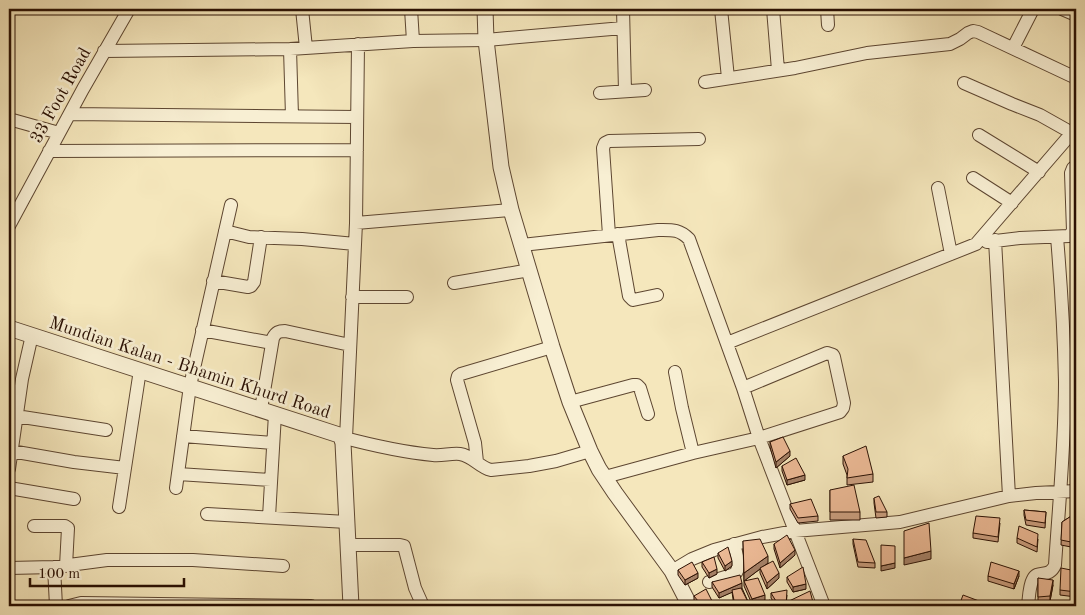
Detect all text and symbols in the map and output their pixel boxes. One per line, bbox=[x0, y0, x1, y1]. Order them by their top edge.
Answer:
street label: 33 Foot Road bbox=[27, 45, 94, 146]
street label: Mundian Kalan - Bhamin Khurd Road bbox=[47, 314, 333, 422]
scale bar bbox=[30, 555, 184, 587]
text: 100 m bbox=[38, 567, 80, 582]

